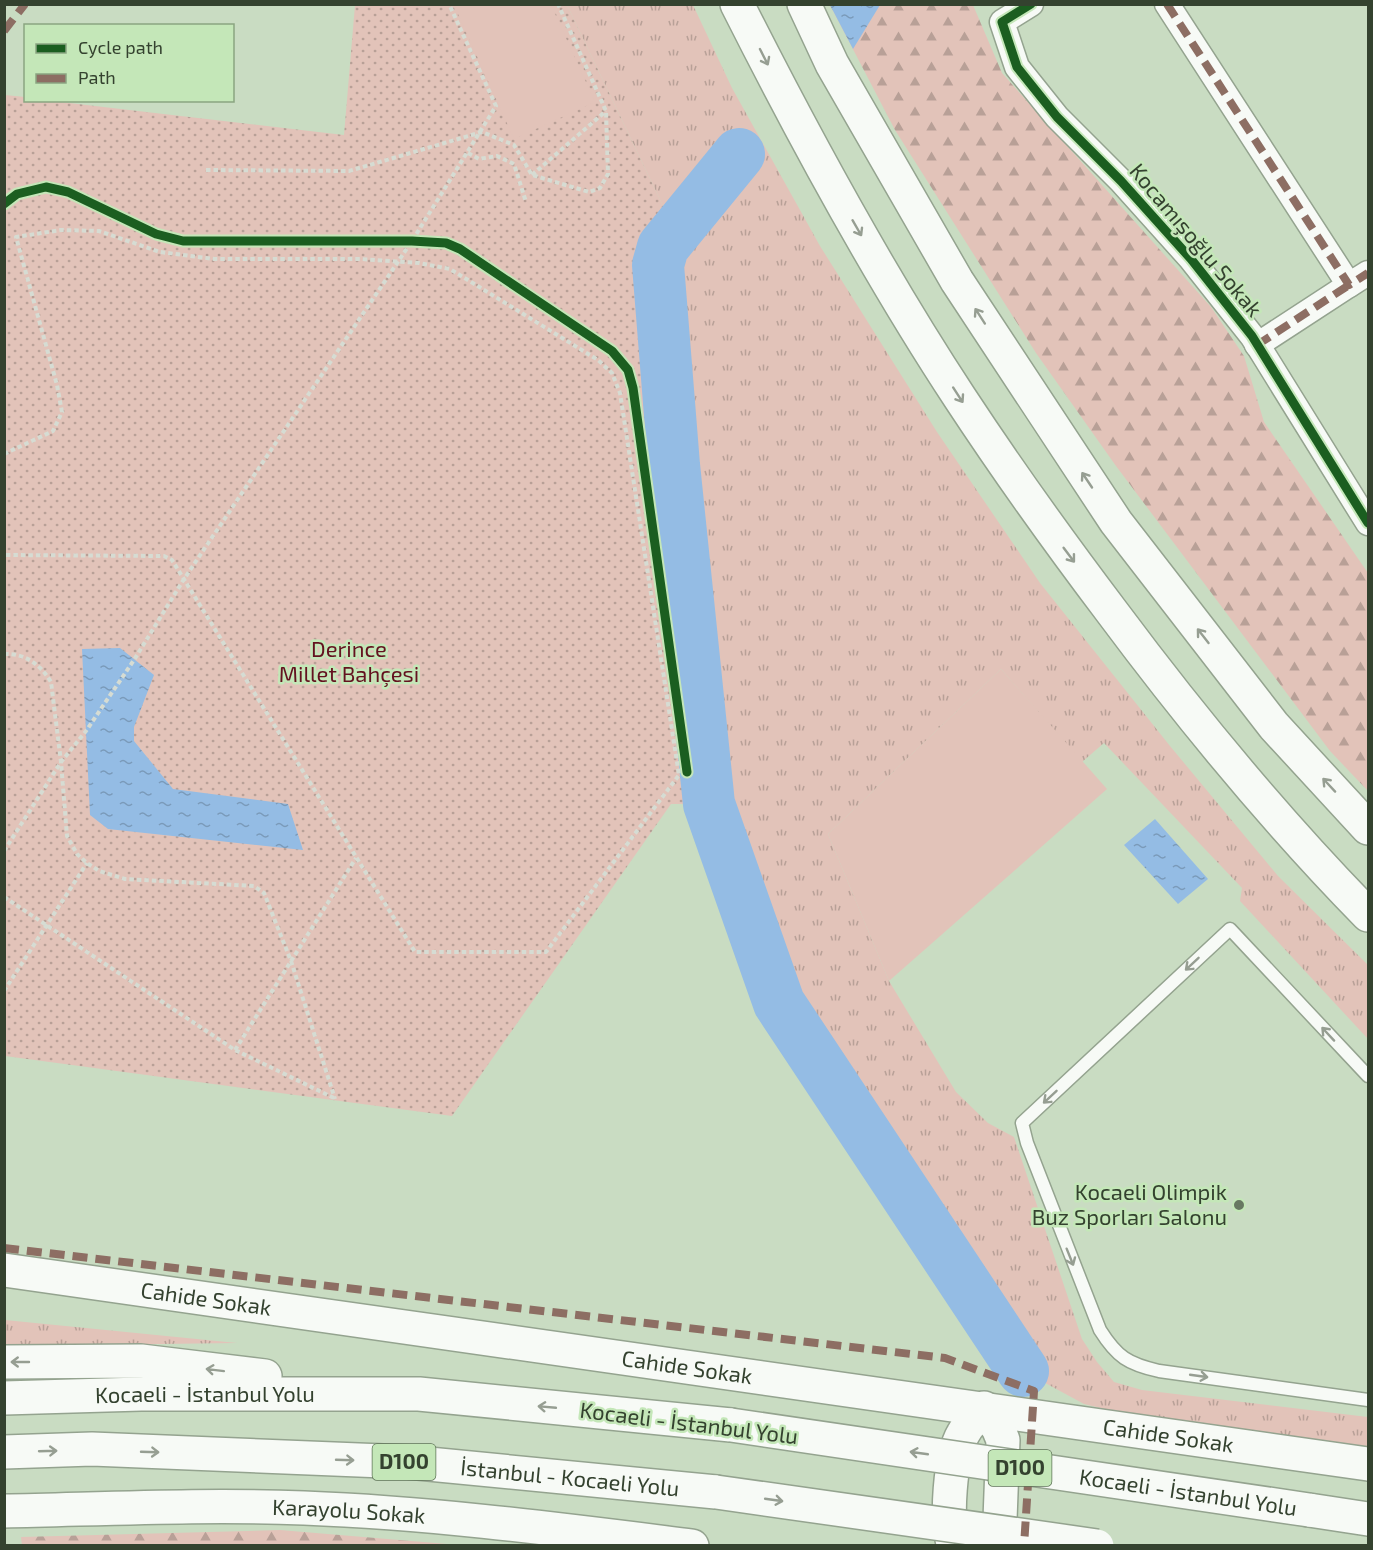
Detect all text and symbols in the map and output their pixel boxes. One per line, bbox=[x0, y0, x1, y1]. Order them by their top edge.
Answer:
legend bbox=[24, 24, 234, 102]
text: Cycle path bbox=[78, 36, 163, 58]
one-way arrow bbox=[759, 47, 770, 65]
text: Path bbox=[78, 66, 116, 88]
street label: Kocamışoğlu Sokak bbox=[1124, 157, 1268, 323]
one-way arrow bbox=[851, 219, 863, 236]
one-way arrow bbox=[974, 308, 987, 325]
one-way arrow bbox=[952, 386, 964, 402]
one-way arrow bbox=[1081, 471, 1094, 488]
one-way arrow bbox=[1062, 547, 1075, 563]
one-way arrow bbox=[1197, 628, 1210, 644]
park label: Derince Millet Bahçesi bbox=[279, 635, 419, 688]
one-way arrow bbox=[1322, 778, 1336, 793]
one-way arrow bbox=[1185, 957, 1200, 971]
one-way arrow bbox=[1321, 1026, 1336, 1041]
one-way arrow bbox=[1043, 1090, 1058, 1104]
place label: Kocaeli Olimpik Buz Sporları Salonu bbox=[1032, 1178, 1227, 1229]
marker: Kocaeli Olimpik Buz Sporları Salonu bbox=[1232, 1198, 1246, 1212]
one-way arrow bbox=[1065, 1247, 1076, 1266]
street label: Cahide Sokak bbox=[139, 1276, 273, 1320]
street label: Cahide Sokak bbox=[620, 1344, 754, 1388]
one-way arrow bbox=[11, 1356, 31, 1368]
one-way arrow bbox=[205, 1364, 225, 1375]
one-way arrow bbox=[1189, 1371, 1209, 1382]
street label: Kocaeli - İstanbul Yolu bbox=[95, 1380, 315, 1407]
street label: Kocaeli - İstanbul Yolu bbox=[578, 1396, 800, 1448]
one-way arrow bbox=[538, 1401, 558, 1412]
street label: Cahide Sokak bbox=[1101, 1412, 1235, 1457]
road number: D100 bbox=[372, 1444, 436, 1480]
one-way arrow bbox=[38, 1445, 58, 1456]
one-way arrow bbox=[140, 1446, 160, 1457]
one-way arrow bbox=[909, 1447, 929, 1458]
road number: D100 bbox=[988, 1450, 1052, 1486]
street label: İstanbul - Kocaeli Yolu bbox=[459, 1453, 681, 1500]
one-way arrow bbox=[335, 1454, 354, 1465]
street label: Kocaeli - İstanbul Yolu bbox=[1078, 1462, 1299, 1520]
street label: Karayolu Sokak bbox=[272, 1493, 427, 1528]
one-way arrow bbox=[763, 1495, 783, 1506]

